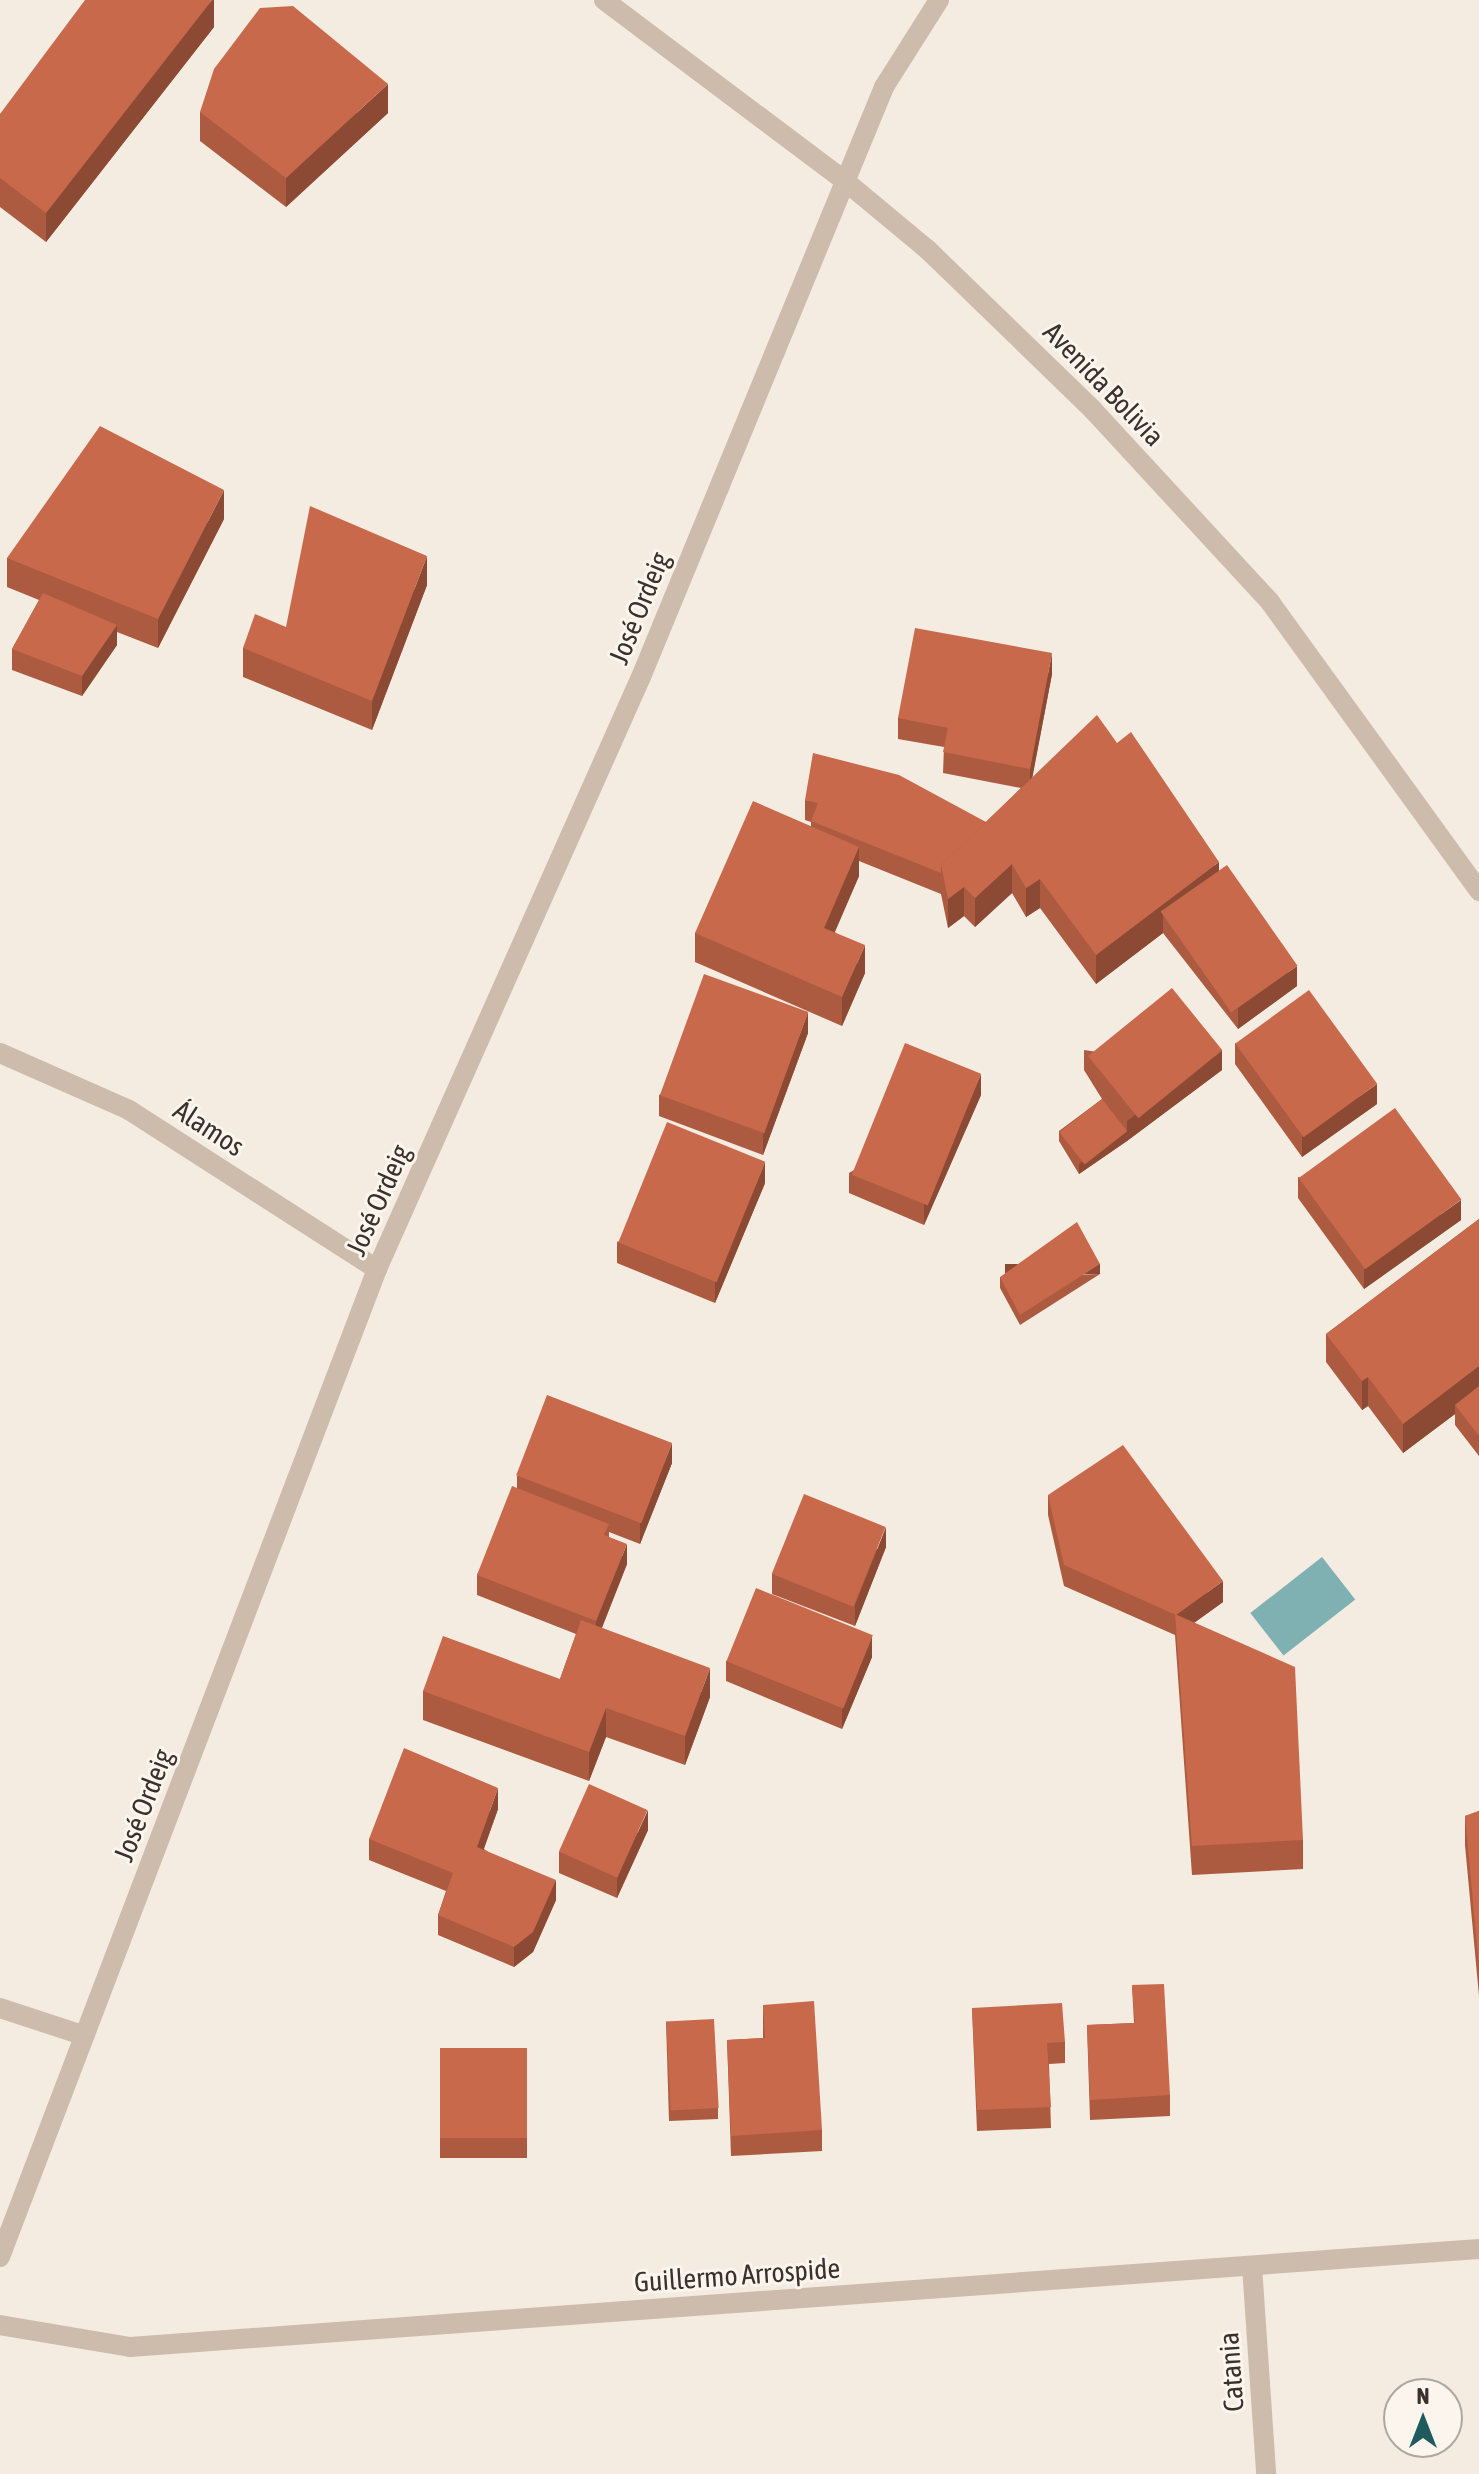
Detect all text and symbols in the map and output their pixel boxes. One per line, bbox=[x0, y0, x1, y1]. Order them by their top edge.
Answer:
street label: Avenida Bolivia bbox=[1037, 315, 1171, 453]
street label: José Ordeig bbox=[601, 547, 677, 669]
street label: Álamos bbox=[167, 1093, 251, 1163]
street label: José Ordeig bbox=[339, 1139, 417, 1261]
street label: José Ordeig bbox=[106, 1744, 180, 1866]
street label: Guillermo Arrospide bbox=[633, 2251, 841, 2299]
street label: Catania bbox=[1211, 2331, 1251, 2413]
north arrow bbox=[1383, 2378, 1463, 2458]
text: N bbox=[1417, 2383, 1429, 2409]

